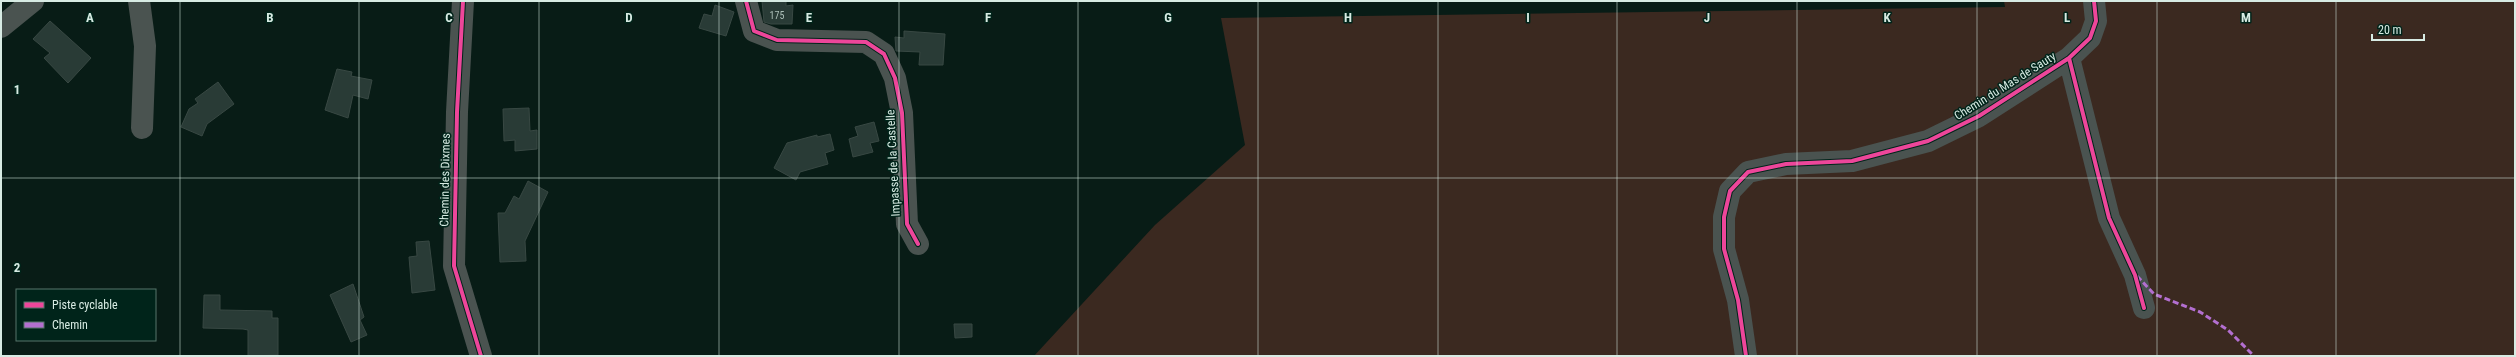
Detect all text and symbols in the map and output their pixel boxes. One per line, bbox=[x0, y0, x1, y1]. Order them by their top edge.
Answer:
text: A bbox=[86, 10, 94, 25]
text: B bbox=[266, 10, 274, 25]
text: C bbox=[445, 10, 453, 25]
text: D bbox=[625, 10, 633, 25]
house number: 175 bbox=[770, 10, 784, 21]
text: E bbox=[806, 10, 813, 25]
text: F bbox=[985, 10, 991, 25]
text: G bbox=[1164, 10, 1172, 25]
text: H bbox=[1344, 10, 1352, 25]
text: I bbox=[1526, 10, 1530, 25]
text: J bbox=[1704, 10, 1710, 25]
text: K bbox=[1883, 10, 1891, 25]
text: L bbox=[2064, 10, 2070, 25]
text: M bbox=[2241, 10, 2251, 25]
scale bar bbox=[2372, 16, 2424, 42]
text: 20 m bbox=[2378, 23, 2402, 37]
street label: Chemin du Mas de Sauty bbox=[1952, 49, 2058, 123]
text: 1 bbox=[14, 82, 20, 97]
street label: Impasse de la Castelle bbox=[883, 109, 903, 217]
street label: Chemin des Dixmes bbox=[437, 133, 453, 227]
text: 2 bbox=[14, 260, 21, 275]
legend bbox=[16, 289, 156, 341]
text: Piste cyclable bbox=[52, 298, 118, 312]
text: Chemin bbox=[52, 318, 88, 332]

